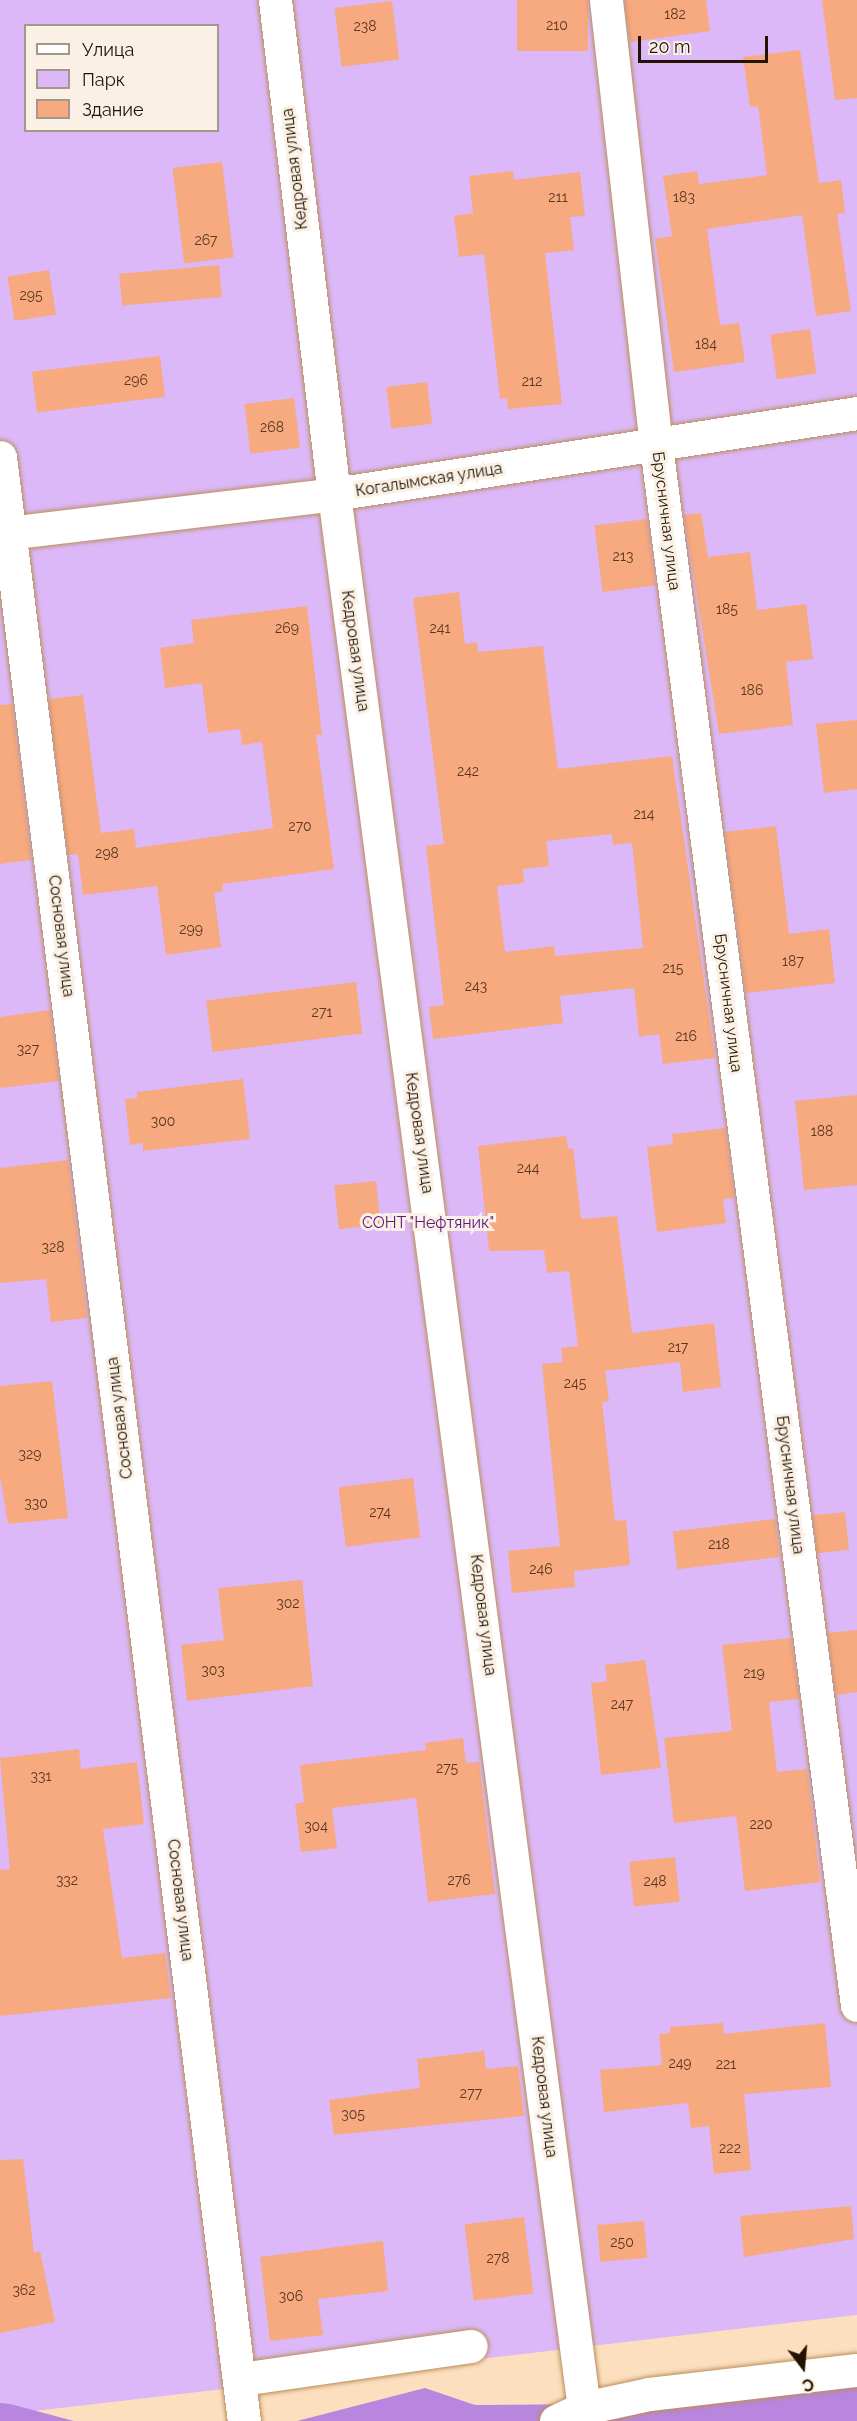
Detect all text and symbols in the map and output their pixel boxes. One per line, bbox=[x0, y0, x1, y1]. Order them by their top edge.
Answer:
house number: 182 bbox=[664, 6, 686, 22]
house number: 210 bbox=[546, 17, 568, 33]
house number: 238 bbox=[353, 18, 377, 34]
legend bbox=[24, 24, 219, 132]
scale bar bbox=[641, 24, 772, 62]
text: 20 m bbox=[649, 36, 691, 57]
text: Улица bbox=[82, 39, 134, 60]
text: Парк bbox=[82, 69, 125, 90]
text: Здание bbox=[82, 99, 144, 120]
street label: Кедровая улица bbox=[278, 107, 312, 231]
house number: 211 bbox=[548, 189, 568, 205]
house number: 183 bbox=[673, 189, 695, 205]
house number: 267 bbox=[194, 232, 218, 248]
house number: 295 bbox=[19, 287, 43, 303]
house number: 184 bbox=[695, 336, 717, 352]
house number: 296 bbox=[124, 372, 148, 388]
house number: 212 bbox=[522, 373, 542, 389]
house number: 268 bbox=[260, 419, 284, 435]
street label: Брусничная улица bbox=[648, 450, 684, 592]
street label: Когалымская улица bbox=[354, 459, 504, 501]
house number: 213 bbox=[613, 548, 633, 564]
street label: Кедровая улица bbox=[337, 589, 373, 713]
house number: 185 bbox=[716, 601, 738, 617]
house number: 269 bbox=[275, 620, 299, 636]
house number: 241 bbox=[430, 620, 450, 636]
house number: 186 bbox=[741, 682, 763, 698]
house number: 242 bbox=[457, 763, 479, 779]
house number: 214 bbox=[634, 806, 654, 822]
house number: 270 bbox=[288, 818, 312, 834]
house number: 298 bbox=[95, 845, 119, 861]
street label: Сосновая улица bbox=[44, 874, 78, 998]
house number: 299 bbox=[179, 921, 203, 937]
street label: Брусничная улица bbox=[710, 932, 746, 1074]
house number: 187 bbox=[782, 953, 804, 969]
house number: 215 bbox=[663, 960, 683, 976]
house number: 243 bbox=[465, 978, 487, 994]
house number: 271 bbox=[312, 1004, 332, 1020]
house number: 216 bbox=[675, 1028, 697, 1044]
house number: 327 bbox=[17, 1041, 39, 1057]
street label: Кедровая улица bbox=[401, 1071, 437, 1195]
house number: 300 bbox=[151, 1113, 175, 1129]
house number: 188 bbox=[811, 1123, 833, 1139]
house number: 244 bbox=[517, 1160, 539, 1176]
park label: СОНТ "Нефтяник" bbox=[361, 1213, 495, 1233]
house number: 328 bbox=[41, 1239, 65, 1255]
house number: 217 bbox=[668, 1339, 688, 1355]
street label: Сосновая улица bbox=[103, 1356, 137, 1480]
house number: 245 bbox=[564, 1375, 586, 1391]
street label: Брусничная улица bbox=[772, 1414, 808, 1556]
house number: 329 bbox=[19, 1446, 41, 1462]
house number: 330 bbox=[24, 1495, 48, 1511]
house number: 274 bbox=[369, 1504, 391, 1520]
house number: 218 bbox=[708, 1536, 730, 1552]
street label: Кедровая улица bbox=[466, 1553, 500, 1677]
house number: 246 bbox=[529, 1561, 553, 1577]
house number: 302 bbox=[276, 1595, 300, 1611]
house number: 303 bbox=[201, 1662, 225, 1678]
house number: 219 bbox=[743, 1665, 765, 1681]
house number: 247 bbox=[611, 1696, 633, 1712]
house number: 275 bbox=[436, 1760, 458, 1776]
house number: 331 bbox=[31, 1768, 51, 1784]
house number: 220 bbox=[749, 1816, 773, 1832]
house number: 304 bbox=[304, 1818, 328, 1834]
street label: Сосновая улица bbox=[163, 1838, 197, 1962]
house number: 332 bbox=[56, 1872, 78, 1888]
house number: 276 bbox=[447, 1872, 471, 1888]
house number: 248 bbox=[643, 1873, 667, 1889]
street label: Кедровая улица bbox=[527, 2035, 561, 2159]
house number: 249 bbox=[668, 2055, 692, 2071]
house number: 221 bbox=[716, 2056, 736, 2072]
house number: 277 bbox=[460, 2085, 482, 2101]
house number: 305 bbox=[341, 2106, 365, 2122]
house number: 222 bbox=[719, 2140, 741, 2156]
house number: 250 bbox=[610, 2234, 634, 2250]
house number: 278 bbox=[486, 2250, 510, 2266]
house number: 362 bbox=[12, 2282, 36, 2298]
house number: 306 bbox=[279, 2288, 303, 2304]
north arrow bbox=[773, 2337, 833, 2397]
text: С bbox=[800, 2374, 816, 2395]

